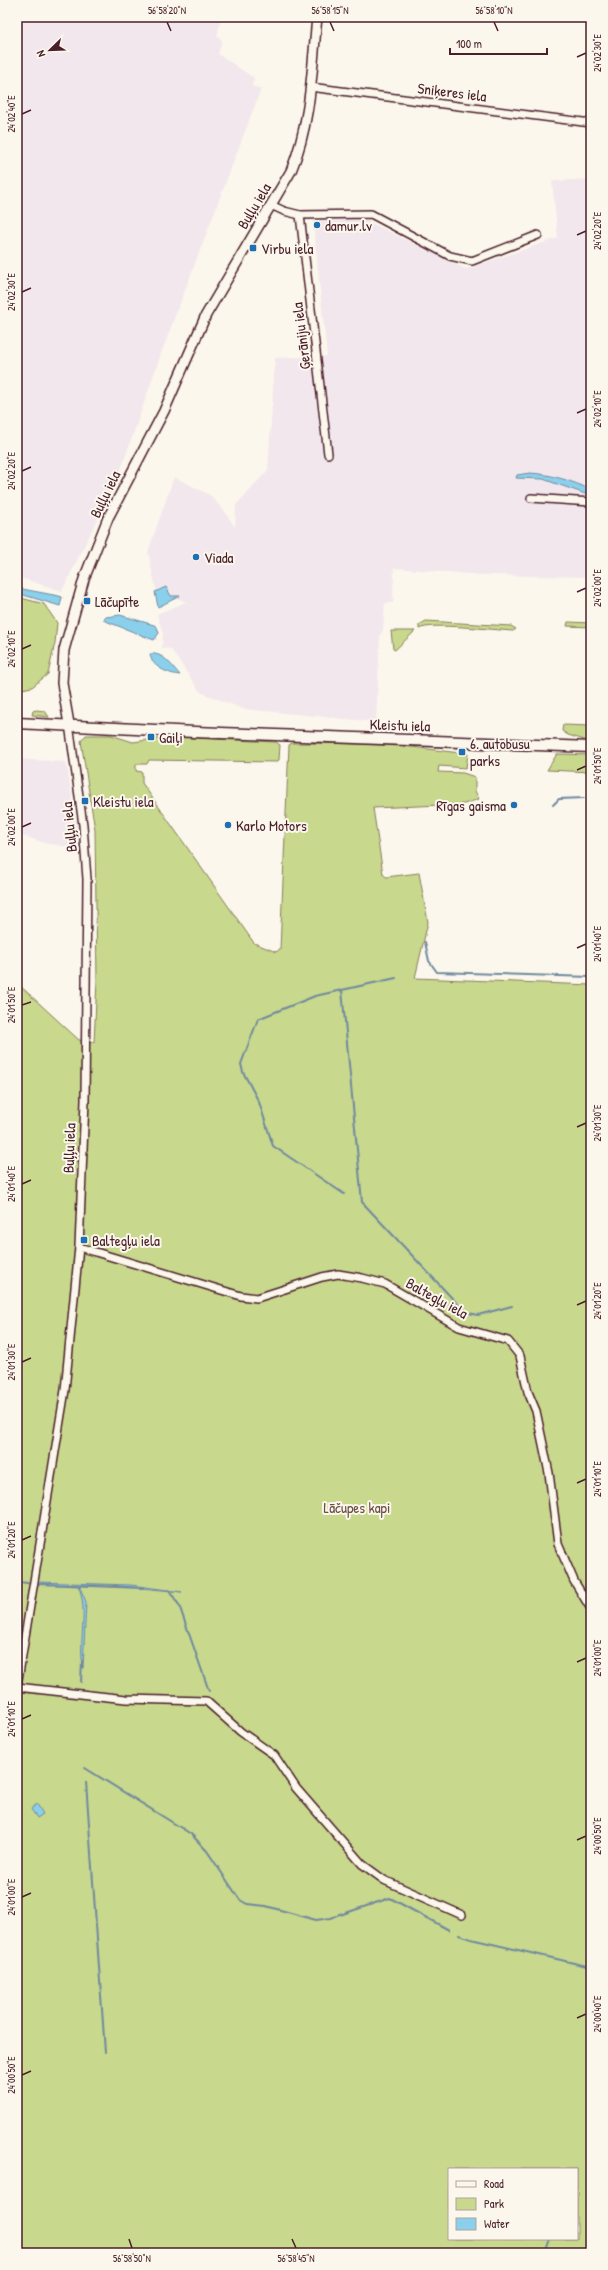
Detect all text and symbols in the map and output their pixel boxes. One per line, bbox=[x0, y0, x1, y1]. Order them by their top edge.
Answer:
text: 56°58'20"N bbox=[148, 4, 186, 17]
text: 56°58'15"N bbox=[312, 4, 348, 17]
text: 56°58'10"N bbox=[475, 4, 513, 17]
north arrow bbox=[30, 30, 70, 70]
scale bar bbox=[450, 30, 547, 56]
text: 24°02'30"E bbox=[591, 33, 604, 72]
text: 100 m bbox=[456, 35, 482, 52]
text: N bbox=[33, 48, 48, 59]
street label: Sniķeres iela bbox=[416, 77, 488, 107]
text: 24°02'40"E bbox=[5, 95, 18, 133]
street label: Buļļu iela bbox=[232, 179, 276, 233]
text: 24°02'20"E bbox=[591, 211, 604, 250]
place label: damur.lv bbox=[325, 215, 372, 236]
marker: damur.lv bbox=[312, 220, 322, 230]
place label: Virbu iela bbox=[261, 238, 314, 259]
marker: Virbu iela bbox=[248, 243, 258, 253]
text: 24°02'30"E bbox=[5, 272, 18, 311]
street label: Ģerāniju iela bbox=[286, 301, 316, 371]
text: 24°02'10"E bbox=[591, 390, 604, 428]
text: 24°02'20"E bbox=[5, 451, 18, 490]
street label: Buļļu iela bbox=[85, 467, 125, 521]
place label: Viada bbox=[204, 547, 234, 568]
marker: Viada bbox=[191, 552, 201, 562]
text: 24°02'00"E bbox=[591, 568, 604, 607]
place label: Lāčupīte bbox=[95, 591, 139, 612]
marker: Lāčupīte bbox=[82, 596, 92, 606]
text: 24°02'10"E bbox=[5, 630, 18, 668]
street label: Kleistu iela bbox=[369, 713, 431, 737]
place label: Gaiļi bbox=[159, 727, 183, 748]
marker: Gaiļi bbox=[146, 732, 156, 742]
place label: 6. autobusu parks bbox=[470, 733, 530, 771]
marker: 6. autobusu parks bbox=[457, 747, 467, 757]
text: 24°01'50"E bbox=[591, 747, 604, 784]
place label: Kleistu iela bbox=[93, 791, 154, 812]
place label: Rīgas gaisma bbox=[436, 795, 506, 816]
marker: Kleistu iela bbox=[80, 796, 90, 806]
marker: Rīgas gaisma bbox=[509, 800, 519, 810]
street label: Buļļu iela bbox=[56, 801, 82, 853]
text: 24°02'00"E bbox=[5, 807, 18, 846]
place label: Karlo Motors bbox=[236, 815, 307, 836]
marker: Karlo Motors bbox=[223, 820, 233, 830]
text: 24°01'40"E bbox=[591, 925, 604, 962]
text: 24°01'50"E bbox=[5, 986, 18, 1023]
text: 24°01'30"E bbox=[591, 1104, 604, 1141]
street label: Buļļu iela bbox=[58, 1122, 80, 1173]
text: 24°01'40"E bbox=[5, 1165, 18, 1202]
place label: Baltegļu iela bbox=[92, 1230, 160, 1251]
marker: Baltegļu iela bbox=[79, 1235, 89, 1245]
street label: Baltegļu iela bbox=[402, 1272, 472, 1324]
text: 24°01'20"E bbox=[591, 1282, 604, 1320]
text: 24°01'30"E bbox=[5, 1343, 18, 1380]
text: 24°01'10"E bbox=[591, 1460, 604, 1497]
park label: Lāčupes kapi bbox=[324, 1497, 390, 1518]
text: 24°01'20"E bbox=[5, 1521, 18, 1559]
text: 24°01'00"E bbox=[591, 1639, 604, 1676]
text: 24°01'10"E bbox=[5, 1700, 18, 1737]
text: 24°00'50"E bbox=[591, 1817, 604, 1855]
text: 24°01'00"E bbox=[5, 1878, 18, 1915]
text: 24°00'40"E bbox=[591, 1995, 604, 2033]
text: 24°00'50"E bbox=[5, 2056, 18, 2094]
legend bbox=[448, 2168, 578, 2240]
text: Road bbox=[484, 2175, 504, 2192]
text: Park bbox=[484, 2195, 504, 2212]
text: Water bbox=[484, 2215, 510, 2232]
text: 56°58'50"N bbox=[113, 2252, 151, 2265]
text: 56°58'45"N bbox=[277, 2252, 315, 2265]

